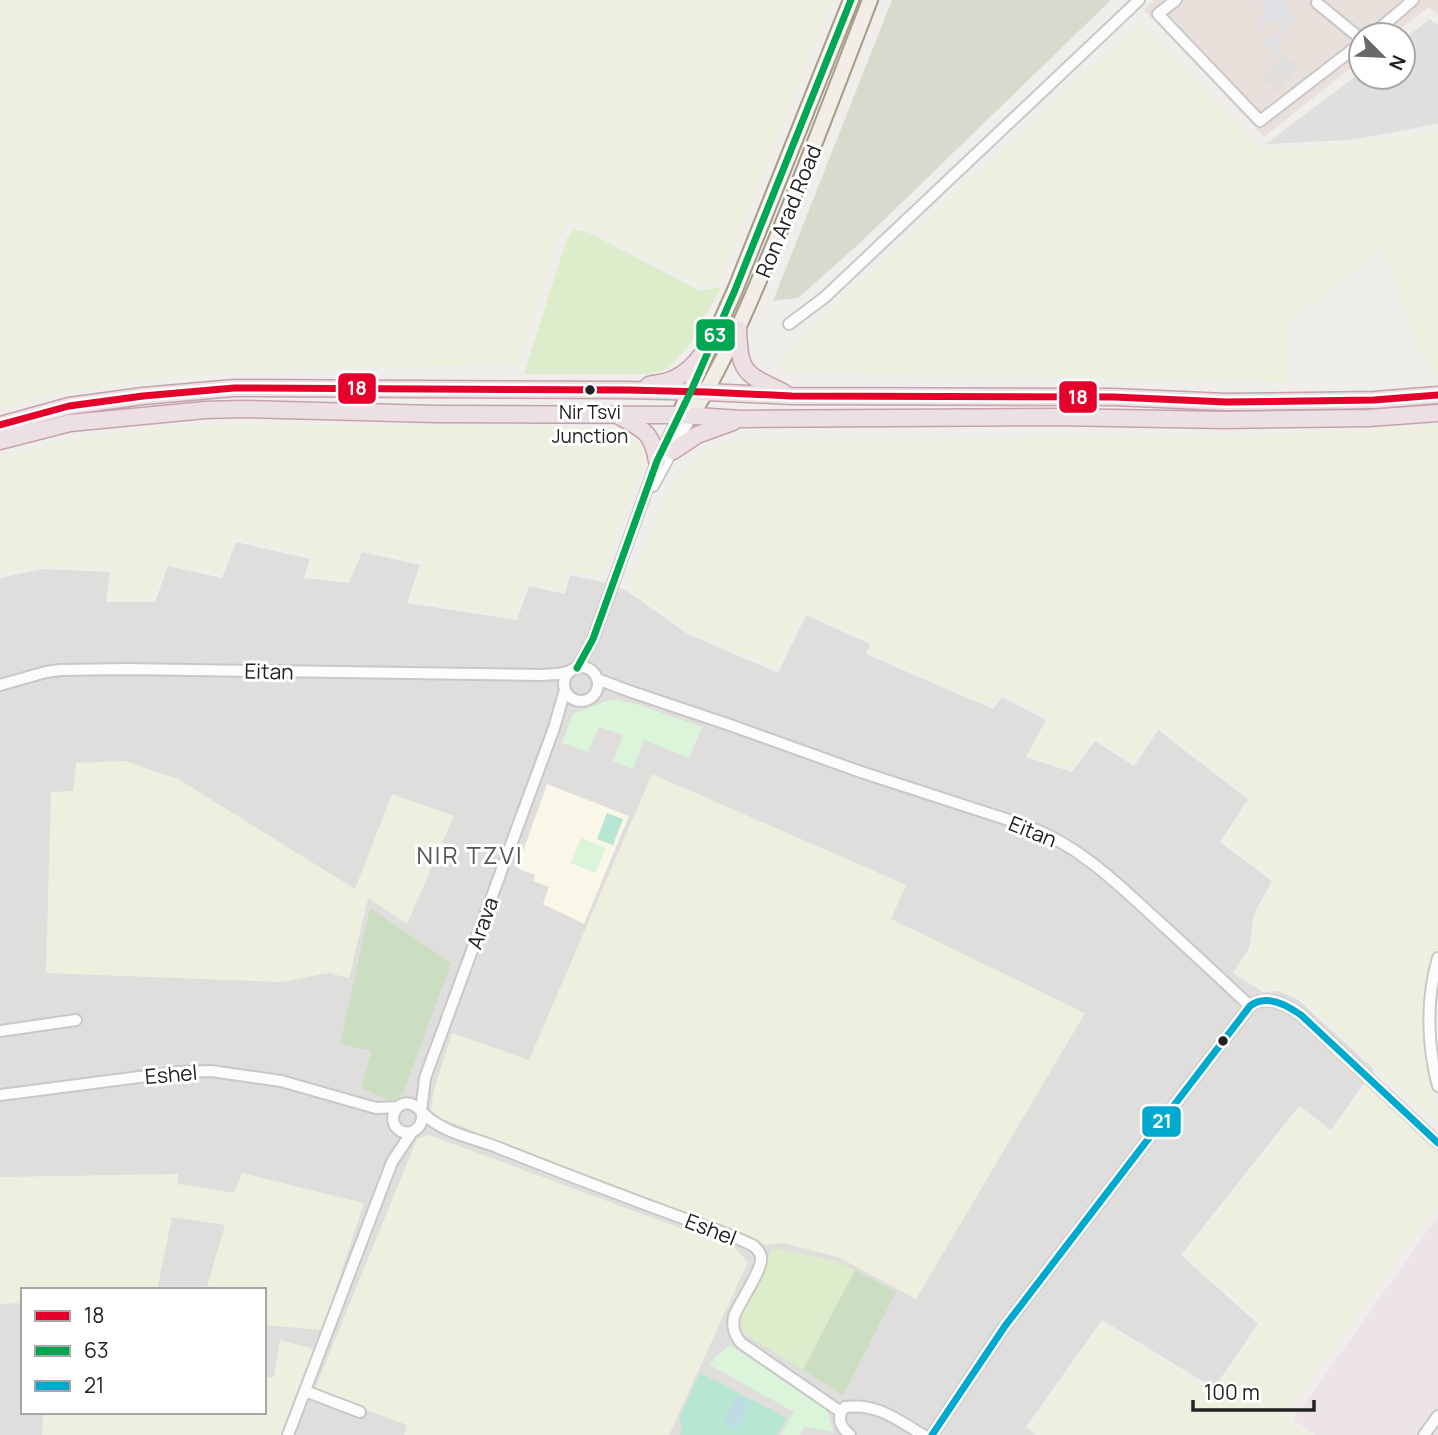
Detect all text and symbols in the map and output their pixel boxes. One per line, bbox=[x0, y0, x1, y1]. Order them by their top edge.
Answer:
north arrow bbox=[1347, 21, 1417, 91]
text: N bbox=[1383, 51, 1412, 74]
street label: Ron Arad Road bbox=[749, 140, 827, 282]
line badge: 63 bbox=[695, 318, 736, 352]
text: 63 bbox=[704, 322, 726, 348]
line badge: 18 bbox=[337, 372, 377, 405]
text: 18 bbox=[347, 375, 367, 401]
line badge: 18 bbox=[1058, 380, 1098, 414]
marker: Nir Tsvi Junction bbox=[583, 383, 597, 397]
text: 18 bbox=[1068, 384, 1088, 410]
place label: Nir Tsvi Junction bbox=[552, 399, 628, 449]
street label: Eitan bbox=[244, 657, 294, 685]
street label: Eitan bbox=[1005, 809, 1061, 853]
district label: NIR TZVI bbox=[416, 838, 524, 871]
street label: Arava bbox=[460, 893, 504, 953]
unlabelled marker bbox=[1216, 1034, 1230, 1048]
street label: Eshel bbox=[144, 1058, 198, 1090]
line badge: 21 bbox=[1141, 1105, 1182, 1138]
text: 21 bbox=[1152, 1108, 1172, 1134]
street label: Eshel bbox=[681, 1206, 741, 1252]
legend bbox=[21, 1288, 266, 1414]
text: 18 bbox=[84, 1301, 104, 1329]
text: 63 bbox=[84, 1336, 109, 1364]
scale bar bbox=[1193, 1368, 1314, 1412]
text: 21 bbox=[84, 1371, 104, 1399]
text: 100 m bbox=[1204, 1378, 1260, 1406]

